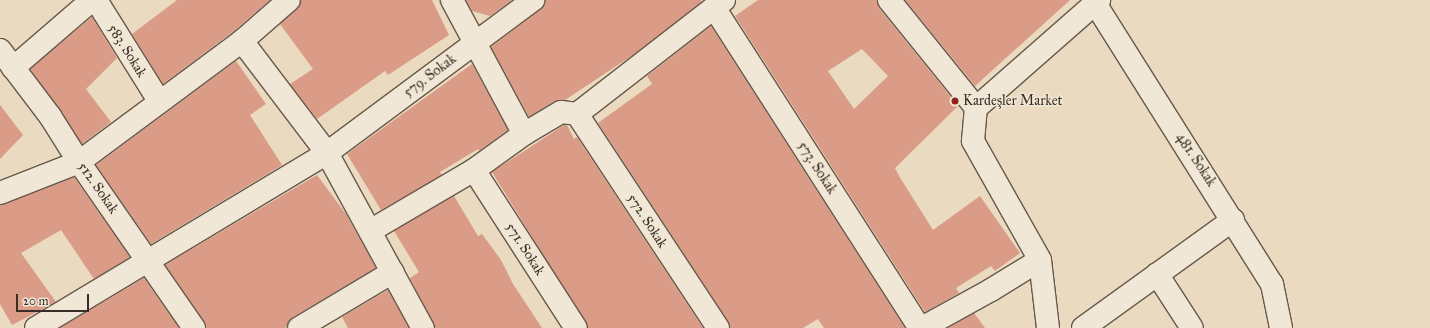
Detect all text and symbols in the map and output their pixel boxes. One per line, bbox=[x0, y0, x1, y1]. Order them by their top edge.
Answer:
street label: 583. Sokak bbox=[104, 21, 150, 81]
street label: 579. Sokak bbox=[400, 51, 460, 101]
place label: Kardeşler Market bbox=[963, 93, 1062, 109]
marker: Kardeşler Market bbox=[950, 96, 960, 106]
street label: 481. Sokak bbox=[1172, 130, 1220, 190]
street label: 573. Sokak bbox=[794, 138, 840, 198]
street label: 512. Sokak bbox=[74, 159, 122, 217]
street label: 572. Sokak bbox=[623, 191, 671, 251]
street label: 571. Sokak bbox=[502, 219, 548, 279]
scale bar bbox=[18, 286, 91, 312]
text: 20 m bbox=[23, 294, 49, 308]

